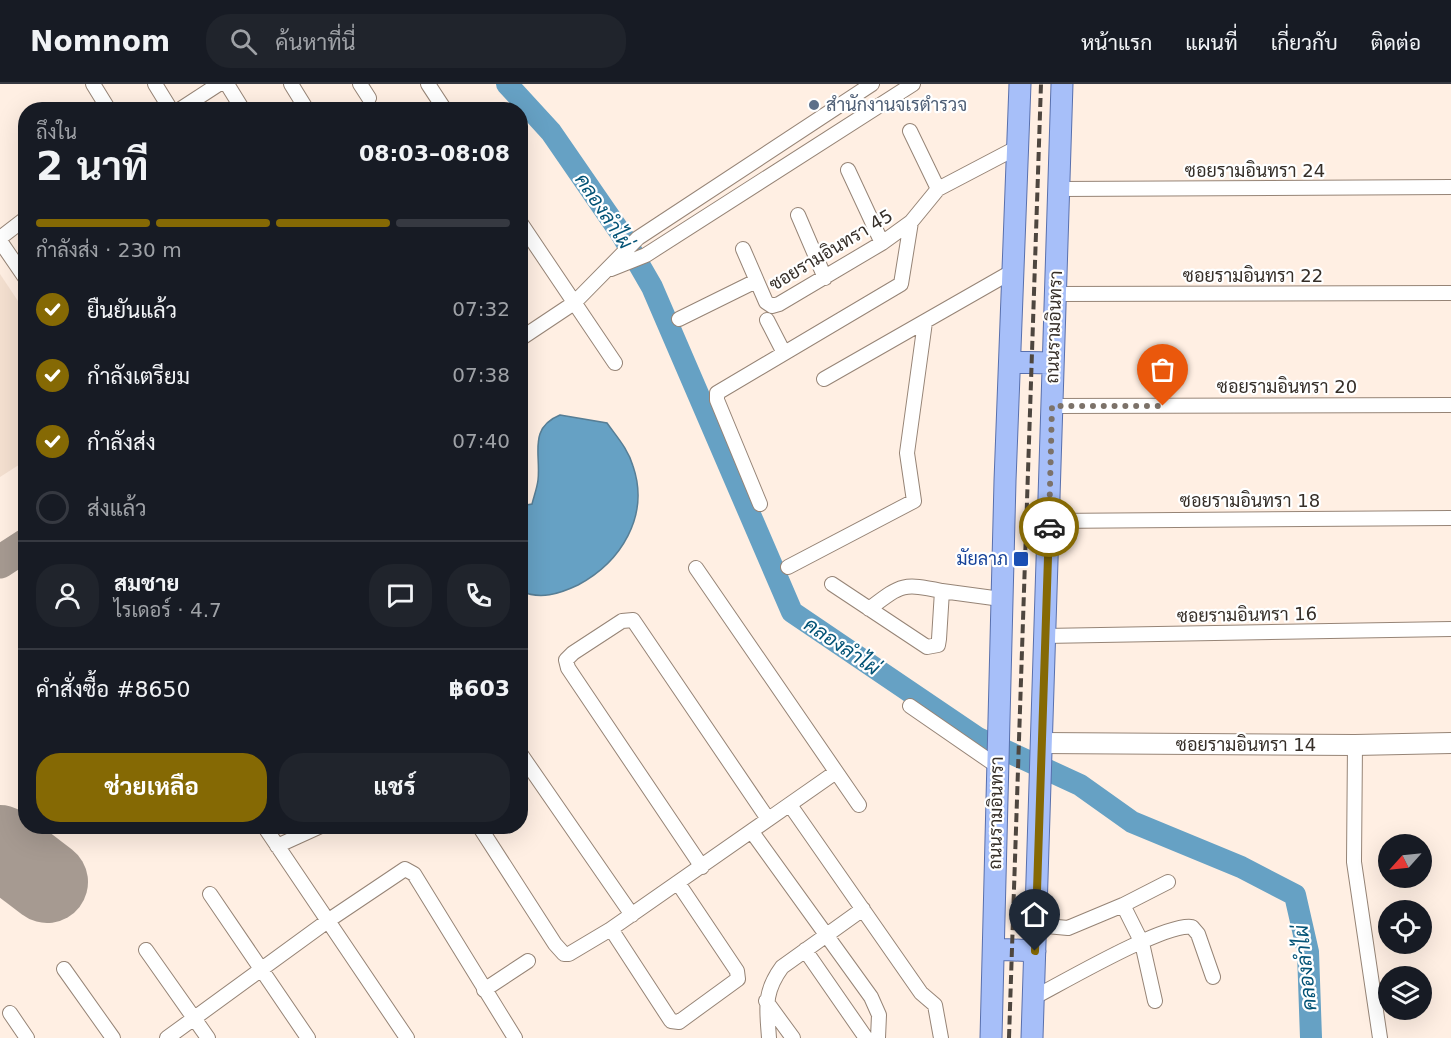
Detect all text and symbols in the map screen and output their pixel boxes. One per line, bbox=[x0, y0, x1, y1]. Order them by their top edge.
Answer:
search box bbox=[206, 14, 626, 68]
text: Nomnom bbox=[30, 25, 170, 58]
icon: search bbox=[227, 25, 260, 58]
text: ค้นหาที่นี่ bbox=[275, 30, 356, 55]
text: หน้าแรก bbox=[1081, 31, 1152, 55]
text: แผนที่ bbox=[1185, 31, 1238, 55]
text: เกี่ยวกับ bbox=[1271, 31, 1338, 55]
text: ติดต่อ bbox=[1371, 31, 1421, 55]
place label: สำนักงานจเรตำรวจ bbox=[826, 94, 967, 115]
marker: สำนักงานจเรตำรวจ bbox=[807, 98, 821, 112]
text: ถึงใน bbox=[36, 120, 77, 144]
text: 08:03–08:08 bbox=[359, 141, 510, 166]
text: 2 นาที bbox=[36, 144, 148, 189]
street label: ซอยรามอินทรา 24 bbox=[1185, 160, 1325, 181]
water label: คลองลำไผ่ bbox=[570, 168, 639, 254]
street label: ซอยรามอินทรา 45 bbox=[765, 204, 896, 295]
text: กำลังส่ง · 230 m bbox=[36, 238, 182, 262]
street label: ซอยรามอินทรา 22 bbox=[1183, 265, 1323, 286]
street label: ถนนรามอินทรา bbox=[1041, 270, 1066, 384]
icon: check bbox=[36, 293, 69, 326]
text: 07:32 bbox=[452, 297, 510, 321]
text: ยืนยันแล้ว bbox=[87, 298, 177, 323]
pin bbox=[1137, 344, 1188, 406]
icon: bag bbox=[1146, 353, 1179, 386]
icon: check bbox=[36, 359, 69, 392]
text: 07:38 bbox=[452, 363, 510, 387]
text: กำลังเตรียม bbox=[87, 364, 190, 389]
street label: ซอยรามอินทรา 20 bbox=[1217, 376, 1357, 397]
icon: check bbox=[36, 425, 69, 458]
text: 07:40 bbox=[452, 429, 510, 453]
text: กำลังส่ง bbox=[87, 430, 156, 455]
street label: ซอยรามอินทรา 18 bbox=[1180, 490, 1320, 511]
text: ส่งแล้ว bbox=[87, 496, 147, 521]
courier bbox=[1019, 497, 1079, 557]
icon: car bbox=[1033, 511, 1066, 544]
place label: มัยลาภ bbox=[956, 548, 1008, 569]
marker: มัยลาภ bbox=[1012, 550, 1030, 568]
button: person bbox=[36, 564, 99, 627]
button: chat bbox=[369, 564, 432, 627]
button: phone bbox=[447, 564, 510, 627]
text: สมชาย bbox=[114, 571, 180, 596]
text: ไรเดอร์ · 4.7 bbox=[114, 598, 222, 622]
street label: ซอยรามอินทรา 16 bbox=[1177, 603, 1317, 626]
water label: คลองลำไผ่ bbox=[800, 611, 886, 681]
text: ฿603 bbox=[449, 676, 510, 701]
text: คำสั่งซื้อ #8650 bbox=[36, 677, 191, 702]
street label: ซอยรามอินทรา 14 bbox=[1176, 734, 1316, 755]
button: ช่วยเหลือ bbox=[36, 753, 267, 822]
button: แชร์ bbox=[279, 753, 510, 822]
street label: ถนนรามอินทรา bbox=[984, 756, 1007, 870]
north arrow bbox=[1378, 834, 1432, 888]
map controls bbox=[1378, 834, 1432, 1020]
pin bbox=[1009, 889, 1060, 951]
icon: home bbox=[1018, 898, 1051, 931]
button: locate bbox=[1378, 900, 1432, 954]
water label: คลองลำไผ่ bbox=[1287, 923, 1321, 1012]
button: layers bbox=[1378, 966, 1432, 1020]

